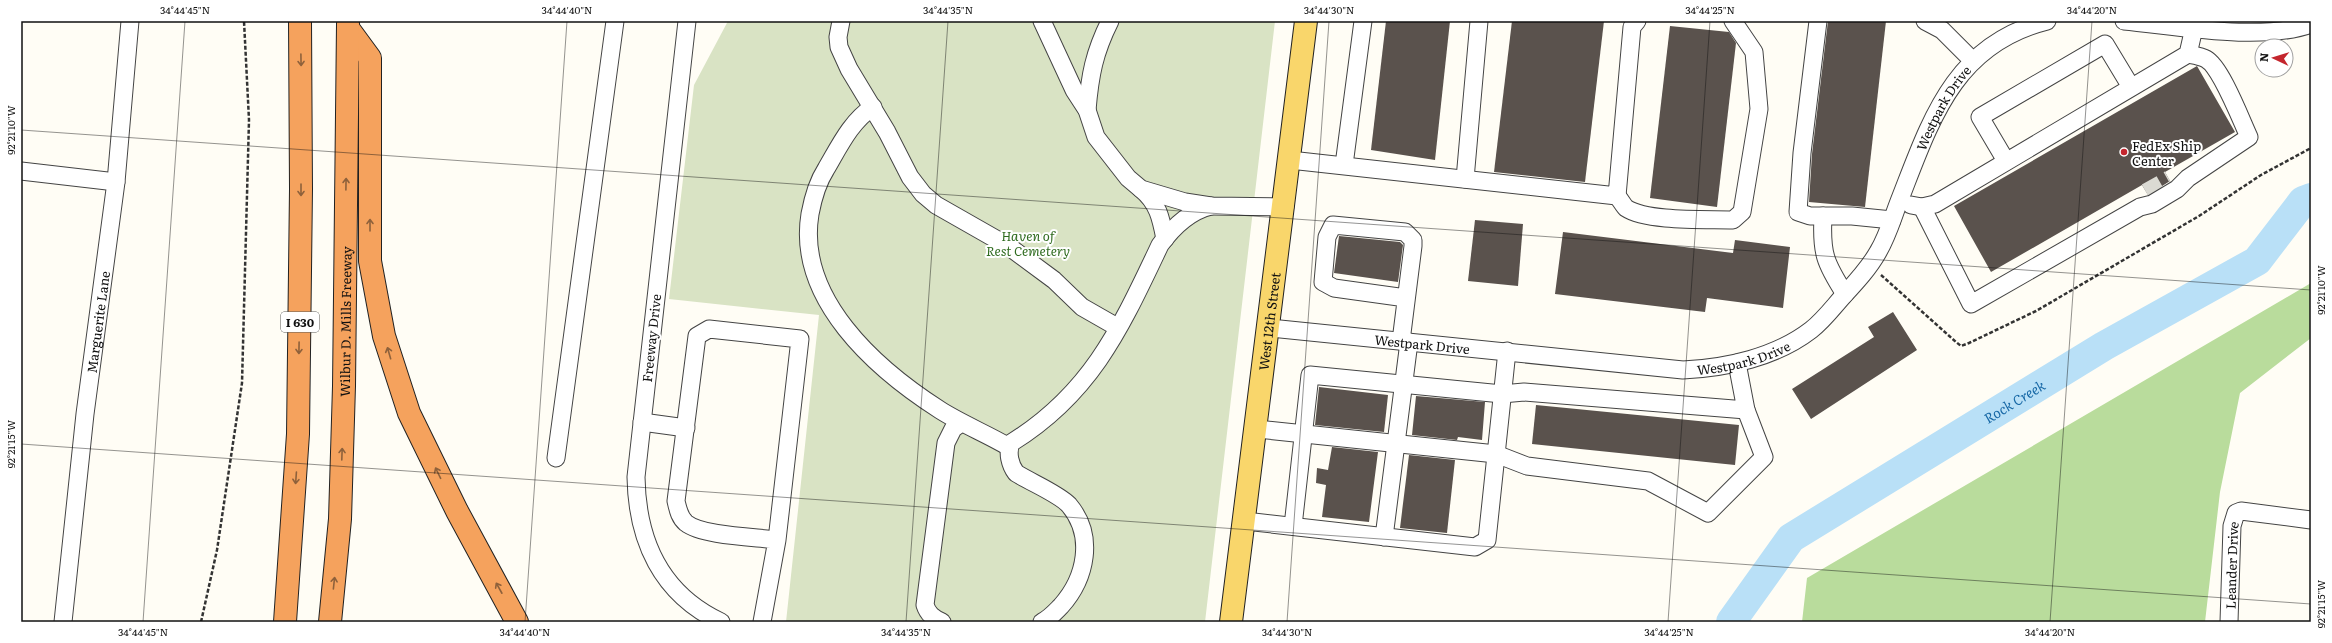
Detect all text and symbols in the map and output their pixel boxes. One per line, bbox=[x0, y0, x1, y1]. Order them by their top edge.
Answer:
text: 34°44'45"N bbox=[160, 2, 210, 17]
text: 34°44'40"N bbox=[542, 2, 592, 17]
text: 34°44'35"N bbox=[923, 2, 973, 17]
text: 34°44'30"N bbox=[1304, 2, 1354, 17]
text: 34°44'25"N bbox=[1685, 2, 1735, 17]
text: 34°44'20"N bbox=[2067, 2, 2117, 17]
north arrow bbox=[2254, 38, 2294, 78]
text: N bbox=[2255, 52, 2271, 62]
one-way arrow bbox=[297, 53, 305, 66]
street label: Westpark Drive bbox=[1911, 61, 1975, 153]
text: 92°21'10"W bbox=[3, 105, 18, 155]
place label: FedEx Ship Center bbox=[2132, 136, 2201, 170]
marker: FedEx Ship Center bbox=[2119, 147, 2129, 157]
one-way arrow bbox=[342, 178, 350, 191]
one-way arrow bbox=[297, 183, 305, 196]
one-way arrow bbox=[366, 219, 374, 232]
park label: Haven of Rest Cemetery bbox=[986, 226, 1070, 260]
street label: Wilbur D. Mills Freeway bbox=[334, 246, 355, 397]
text: 92°21'10"W bbox=[2313, 265, 2328, 315]
street label: Marguerite Lane bbox=[81, 269, 114, 374]
street label: West 12th Street bbox=[1253, 270, 1284, 372]
street label: Freeway Drive bbox=[637, 293, 665, 383]
road number: I 630 bbox=[281, 312, 319, 332]
street label: Westpark Drive bbox=[1374, 329, 1471, 358]
street label: Westpark Drive bbox=[1696, 336, 1793, 379]
one-way arrow bbox=[295, 341, 303, 354]
one-way arrow bbox=[385, 346, 392, 359]
water label: Rock Creek bbox=[1980, 374, 2049, 428]
text: 92°21'15"W bbox=[3, 420, 18, 468]
one-way arrow bbox=[338, 448, 346, 461]
one-way arrow bbox=[434, 467, 441, 479]
one-way arrow bbox=[292, 471, 299, 484]
street label: Leander Drive bbox=[2220, 518, 2243, 609]
one-way arrow bbox=[330, 577, 337, 590]
text: 92°21'15"W bbox=[2313, 580, 2328, 628]
one-way arrow bbox=[494, 582, 502, 594]
text: 34°44'45"N bbox=[118, 624, 168, 639]
text: 34°44'40"N bbox=[500, 624, 550, 639]
text: 34°44'35"N bbox=[881, 624, 931, 639]
text: 34°44'30"N bbox=[1262, 624, 1312, 639]
text: 34°44'25"N bbox=[1644, 624, 1694, 639]
text: 34°44'20"N bbox=[2025, 624, 2075, 639]

